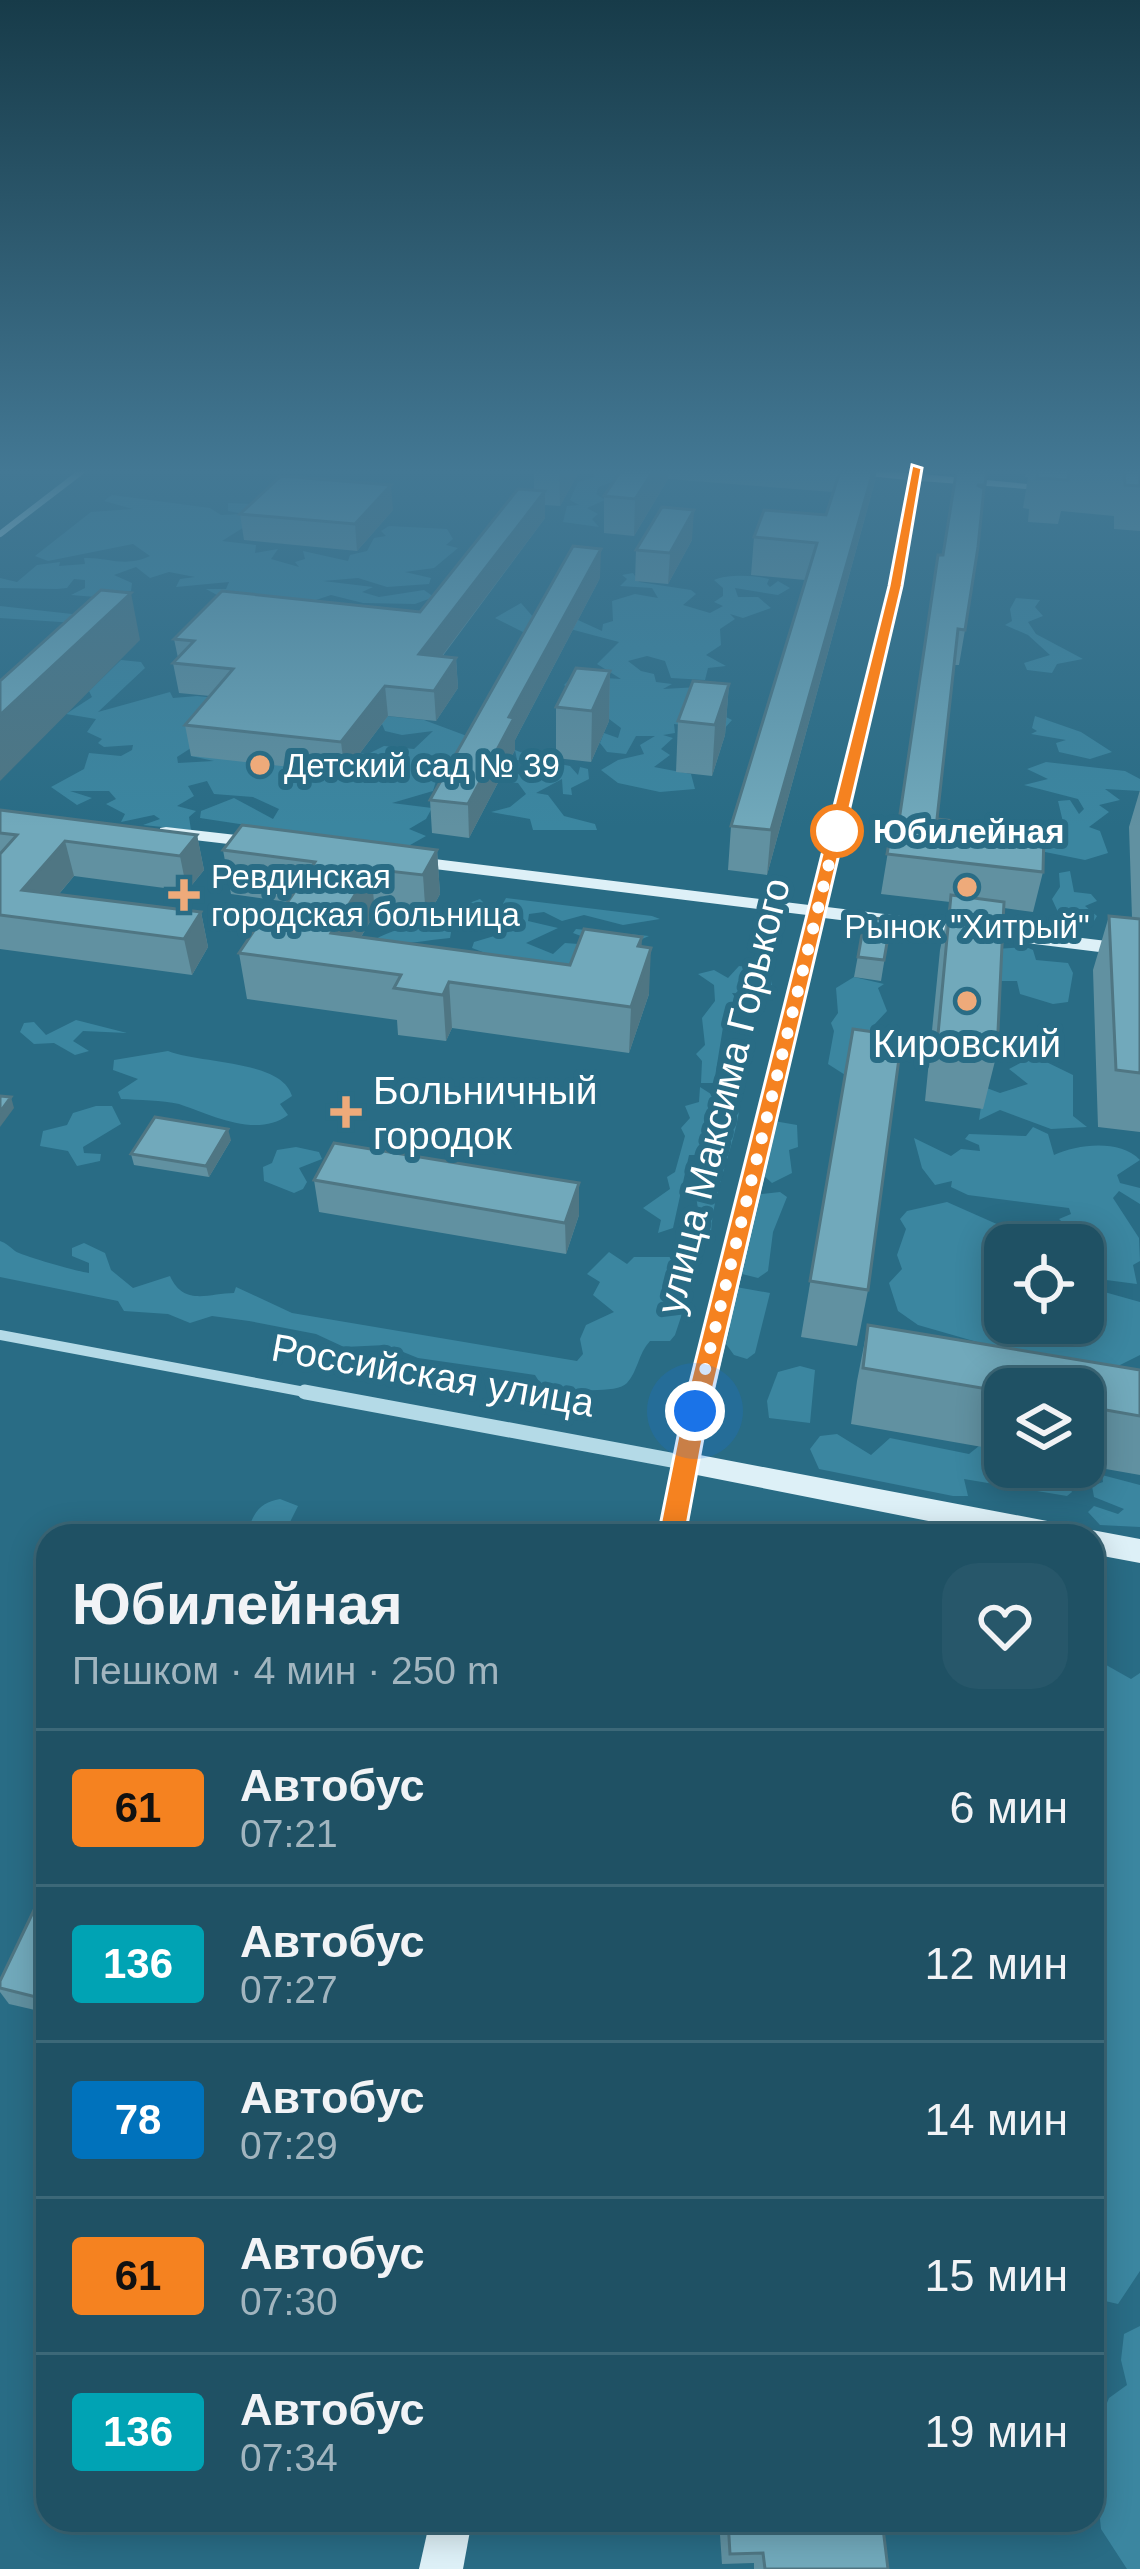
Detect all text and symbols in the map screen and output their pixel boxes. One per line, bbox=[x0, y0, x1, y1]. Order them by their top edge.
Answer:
place label: Детский сад № 39 bbox=[284, 747, 560, 784]
marker: Детский сад № 39 bbox=[247, 752, 273, 778]
marker: Юбилейная bbox=[812, 806, 862, 856]
place label: Юбилейная bbox=[873, 813, 1064, 850]
place label: Ревдинская городская больница bbox=[211, 858, 520, 933]
street label: улица Максима Горького bbox=[648, 874, 798, 1318]
marker: Рынок "Хитрый" bbox=[954, 874, 980, 900]
marker: Ревдинская городская больница bbox=[168, 879, 200, 911]
place label: Рынок "Хитрый" bbox=[844, 908, 1090, 945]
marker: Кировский bbox=[954, 988, 980, 1014]
place label: Кировский bbox=[873, 1022, 1061, 1065]
place label: Больничный городок bbox=[373, 1069, 598, 1157]
marker: Больничный городок bbox=[330, 1096, 362, 1128]
map controls bbox=[984, 1224, 1104, 1488]
button: locate bbox=[984, 1224, 1104, 1344]
street label: Российская улица bbox=[268, 1325, 598, 1425]
button: layers bbox=[984, 1368, 1104, 1488]
your location bbox=[665, 1381, 725, 1441]
button: heart bbox=[942, 1563, 1068, 1689]
text: Юбилейная bbox=[72, 1572, 403, 1636]
text: Пешком · 4 мин · 250 m bbox=[72, 1649, 499, 1692]
text: Автобус bbox=[240, 1760, 425, 1811]
text: 6 мин bbox=[950, 1782, 1068, 1833]
text: 61 bbox=[115, 1784, 161, 1831]
text: 07:21 bbox=[240, 1812, 338, 1855]
text: Автобус bbox=[240, 1916, 425, 1967]
text: 12 мин bbox=[925, 1938, 1068, 1989]
text: 136 bbox=[103, 1940, 173, 1987]
text: 07:27 bbox=[240, 1968, 338, 2011]
text: Автобус bbox=[240, 2072, 425, 2123]
text: 14 мин bbox=[925, 2094, 1068, 2145]
text: 78 bbox=[115, 2096, 161, 2143]
text: 07:29 bbox=[240, 2124, 338, 2167]
text: Автобус bbox=[240, 2228, 425, 2279]
text: 15 мин bbox=[925, 2250, 1068, 2301]
text: 61 bbox=[115, 2252, 161, 2299]
text: 07:30 bbox=[240, 2280, 338, 2323]
text: Автобус bbox=[240, 2384, 425, 2435]
text: 19 мин bbox=[925, 2406, 1068, 2457]
text: 136 bbox=[103, 2408, 173, 2455]
text: 07:34 bbox=[240, 2436, 338, 2479]

